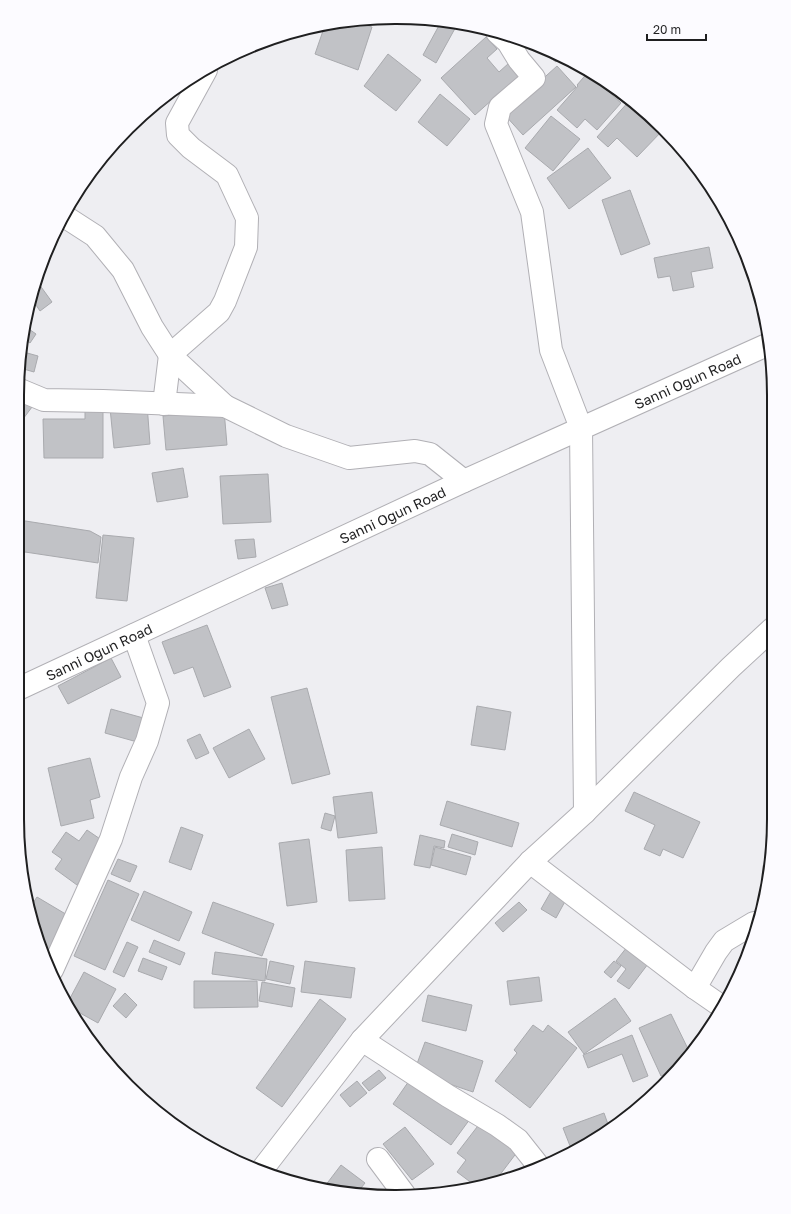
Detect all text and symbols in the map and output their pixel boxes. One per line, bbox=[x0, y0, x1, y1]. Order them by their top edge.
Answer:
scale bar bbox=[647, 16, 706, 42]
text: 20 m bbox=[653, 22, 681, 37]
street label: Sanni Ogun Road bbox=[631, 349, 743, 412]
street label: Sanni Ogun Road bbox=[336, 482, 448, 547]
street label: Sanni Ogun Road bbox=[43, 619, 155, 683]

